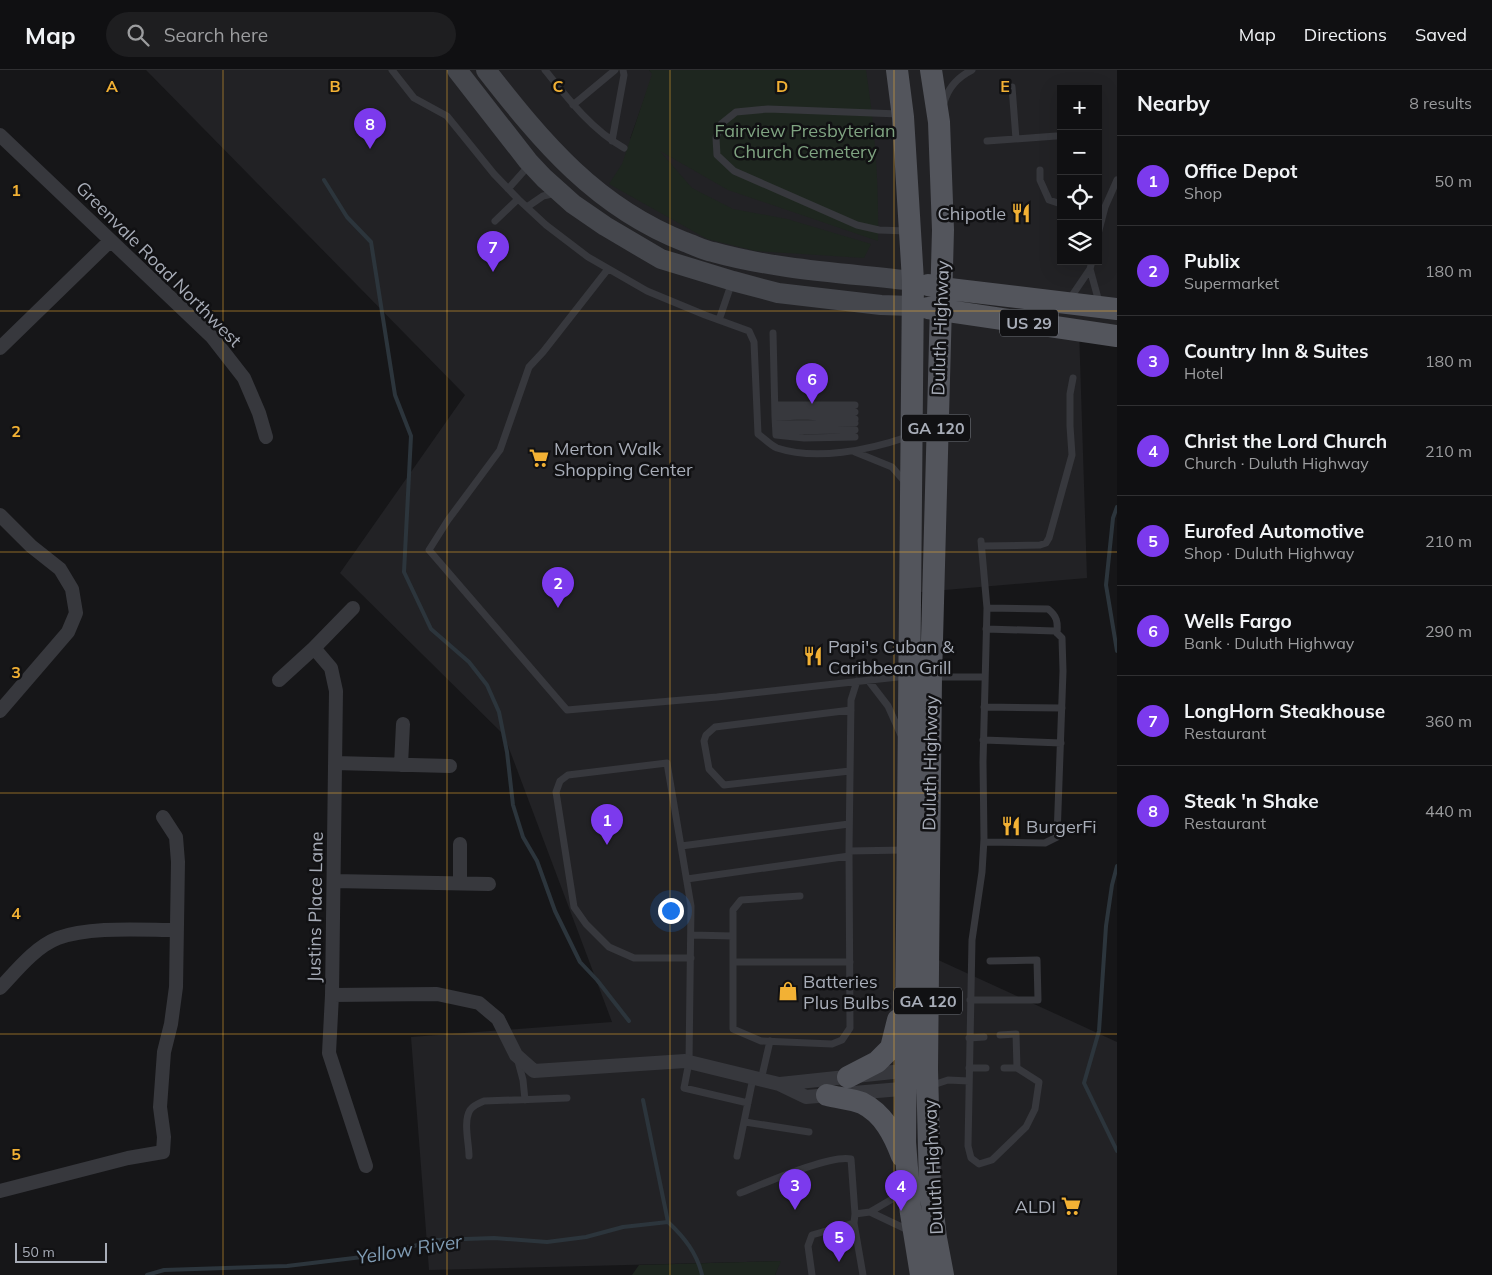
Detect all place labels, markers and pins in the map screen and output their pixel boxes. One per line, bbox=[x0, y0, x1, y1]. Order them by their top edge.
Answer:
pin: 8 bbox=[354, 108, 386, 149]
place label: Chipotle bbox=[937, 202, 1006, 225]
restaurant icon: Chipotle bbox=[1010, 202, 1032, 224]
pin: 7 bbox=[477, 231, 509, 272]
pin: 6 bbox=[796, 363, 828, 404]
place label: Merton Walk Shopping Center bbox=[554, 437, 693, 481]
supermarket icon: Merton Walk Shopping Center bbox=[528, 447, 550, 469]
pin: 2 bbox=[542, 567, 574, 608]
place label: Papi's Cuban & Caribbean Grill bbox=[828, 635, 955, 679]
restaurant icon: Papi's Cuban & Caribbean Grill bbox=[802, 645, 824, 667]
pin: 1 bbox=[591, 804, 623, 845]
restaurant icon: BurgerFi bbox=[1000, 815, 1022, 837]
place label: BurgerFi bbox=[1026, 815, 1097, 838]
place label: Batteries Plus Bulbs bbox=[803, 970, 890, 1014]
shop icon: Batteries Plus Bulbs bbox=[777, 980, 799, 1002]
pin: 3 bbox=[779, 1169, 811, 1210]
pin: 4 bbox=[885, 1170, 917, 1211]
place label: ALDI bbox=[1015, 1195, 1056, 1218]
supermarket icon: ALDI bbox=[1060, 1195, 1082, 1217]
pin: 5 bbox=[823, 1221, 855, 1262]

